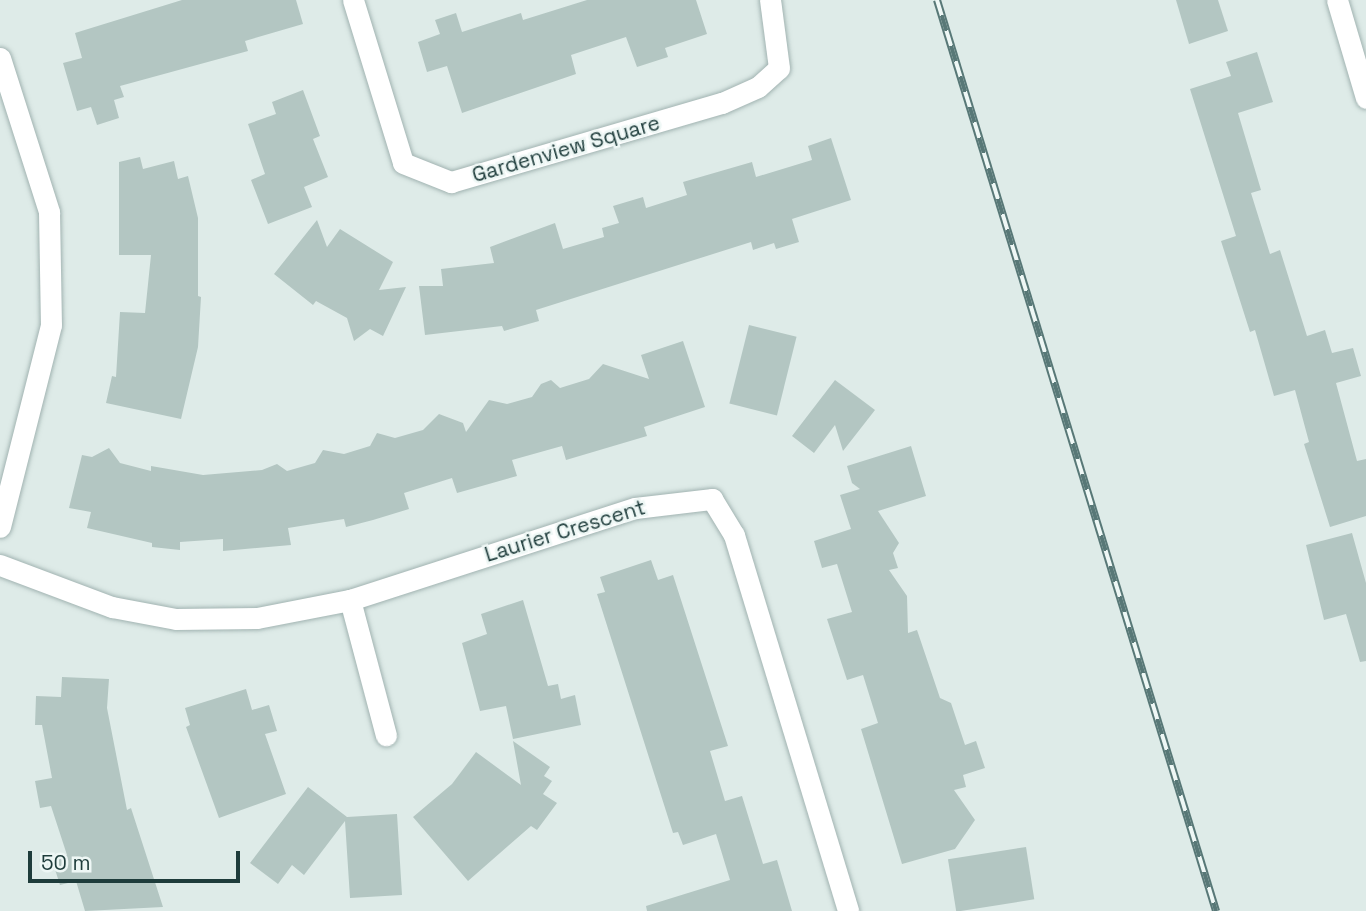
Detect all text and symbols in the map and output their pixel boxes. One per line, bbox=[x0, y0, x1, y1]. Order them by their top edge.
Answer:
street label: Gardenview Square bbox=[469, 110, 663, 188]
street label: Laurier Crescent bbox=[482, 495, 648, 567]
scale bar bbox=[32, 838, 243, 882]
text: 50 m bbox=[41, 849, 91, 876]

